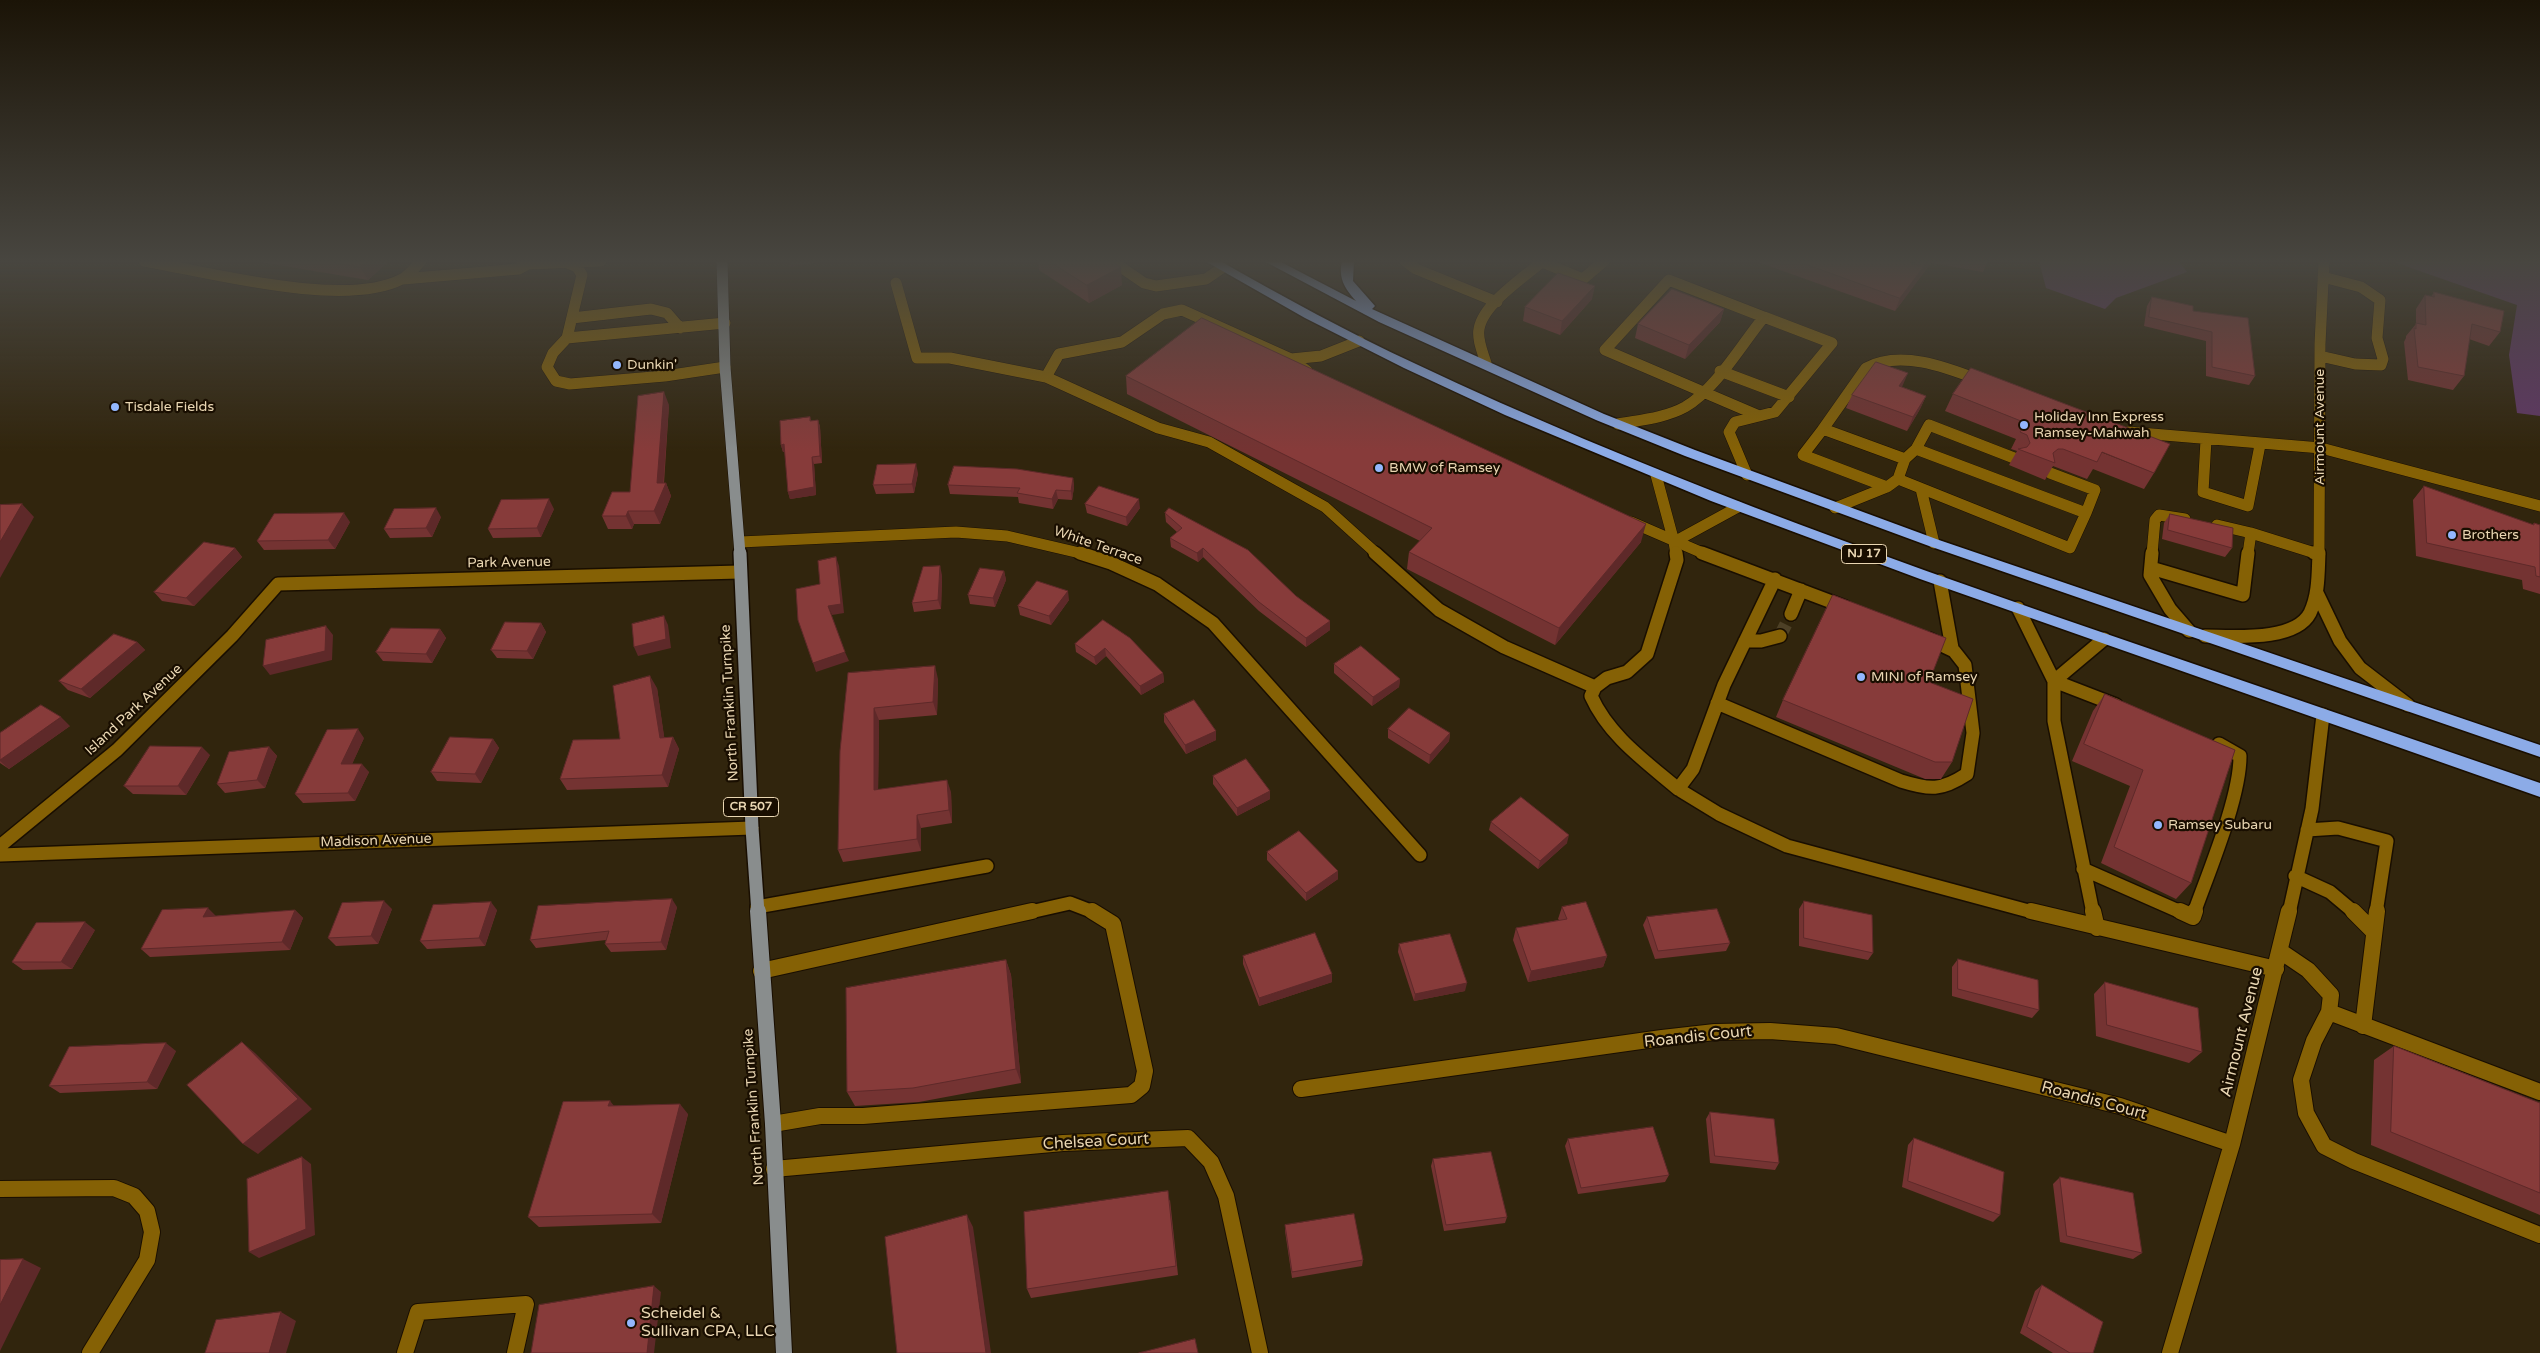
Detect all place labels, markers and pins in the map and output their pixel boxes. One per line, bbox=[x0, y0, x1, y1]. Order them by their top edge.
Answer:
place label: Dunkin' bbox=[627, 357, 677, 373]
marker: Dunkin' bbox=[611, 359, 623, 371]
place label: Tisdale Fields bbox=[125, 399, 214, 415]
marker: Tisdale Fields bbox=[109, 401, 121, 413]
place label: Holiday Inn Express Ramsey-Mahwah bbox=[2034, 409, 2164, 442]
marker: Holiday Inn Express Ramsey-Mahwah bbox=[2018, 419, 2030, 431]
place label: BMW of Ramsey bbox=[1389, 460, 1500, 476]
marker: BMW of Ramsey bbox=[1373, 462, 1385, 474]
place label: Brothers bbox=[2462, 527, 2519, 543]
marker: Brothers bbox=[2446, 529, 2458, 541]
place label: MINI of Ramsey bbox=[1871, 669, 1978, 685]
marker: MINI of Ramsey bbox=[1855, 671, 1867, 683]
place label: Ramsey Subaru bbox=[2168, 817, 2272, 833]
marker: Ramsey Subaru bbox=[2152, 819, 2164, 831]
place label: Scheidel & Sullivan CPA, LLC bbox=[641, 1304, 775, 1342]
marker: Scheidel & Sullivan CPA, LLC bbox=[625, 1317, 637, 1329]

